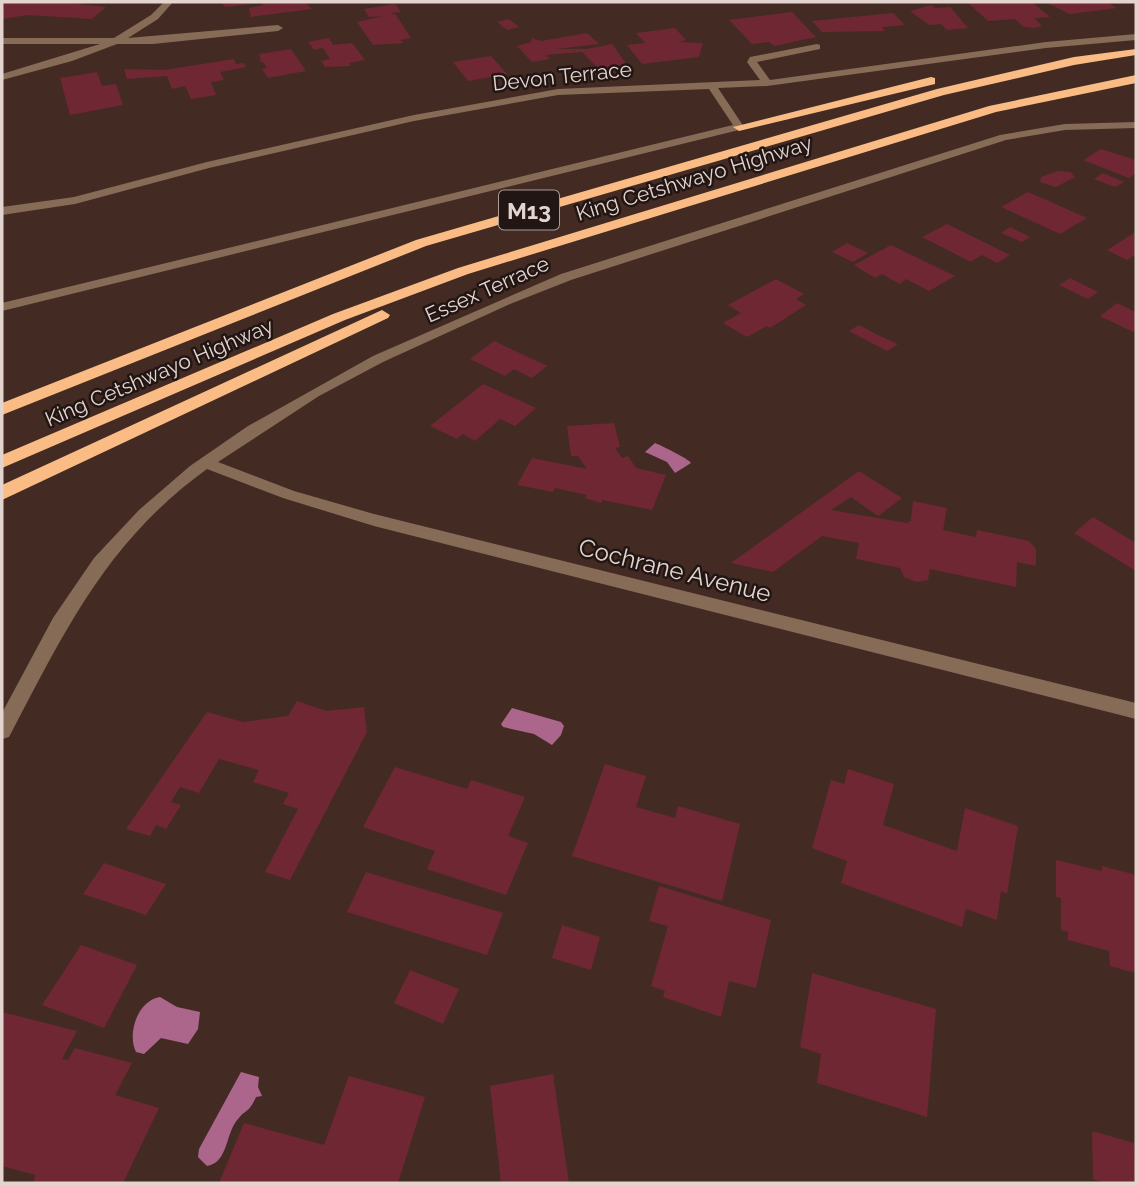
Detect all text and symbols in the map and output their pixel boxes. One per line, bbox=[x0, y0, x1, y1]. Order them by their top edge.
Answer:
street label: Devon Terrace bbox=[491, 56, 633, 96]
street label: King Cetshwayo Highway bbox=[573, 130, 815, 226]
road number: M13 bbox=[499, 190, 559, 230]
street label: Essex Terrace bbox=[421, 251, 553, 327]
street label: King Cetshwayo Highway bbox=[41, 313, 277, 431]
street label: Cochrane Avenue bbox=[576, 532, 774, 608]

